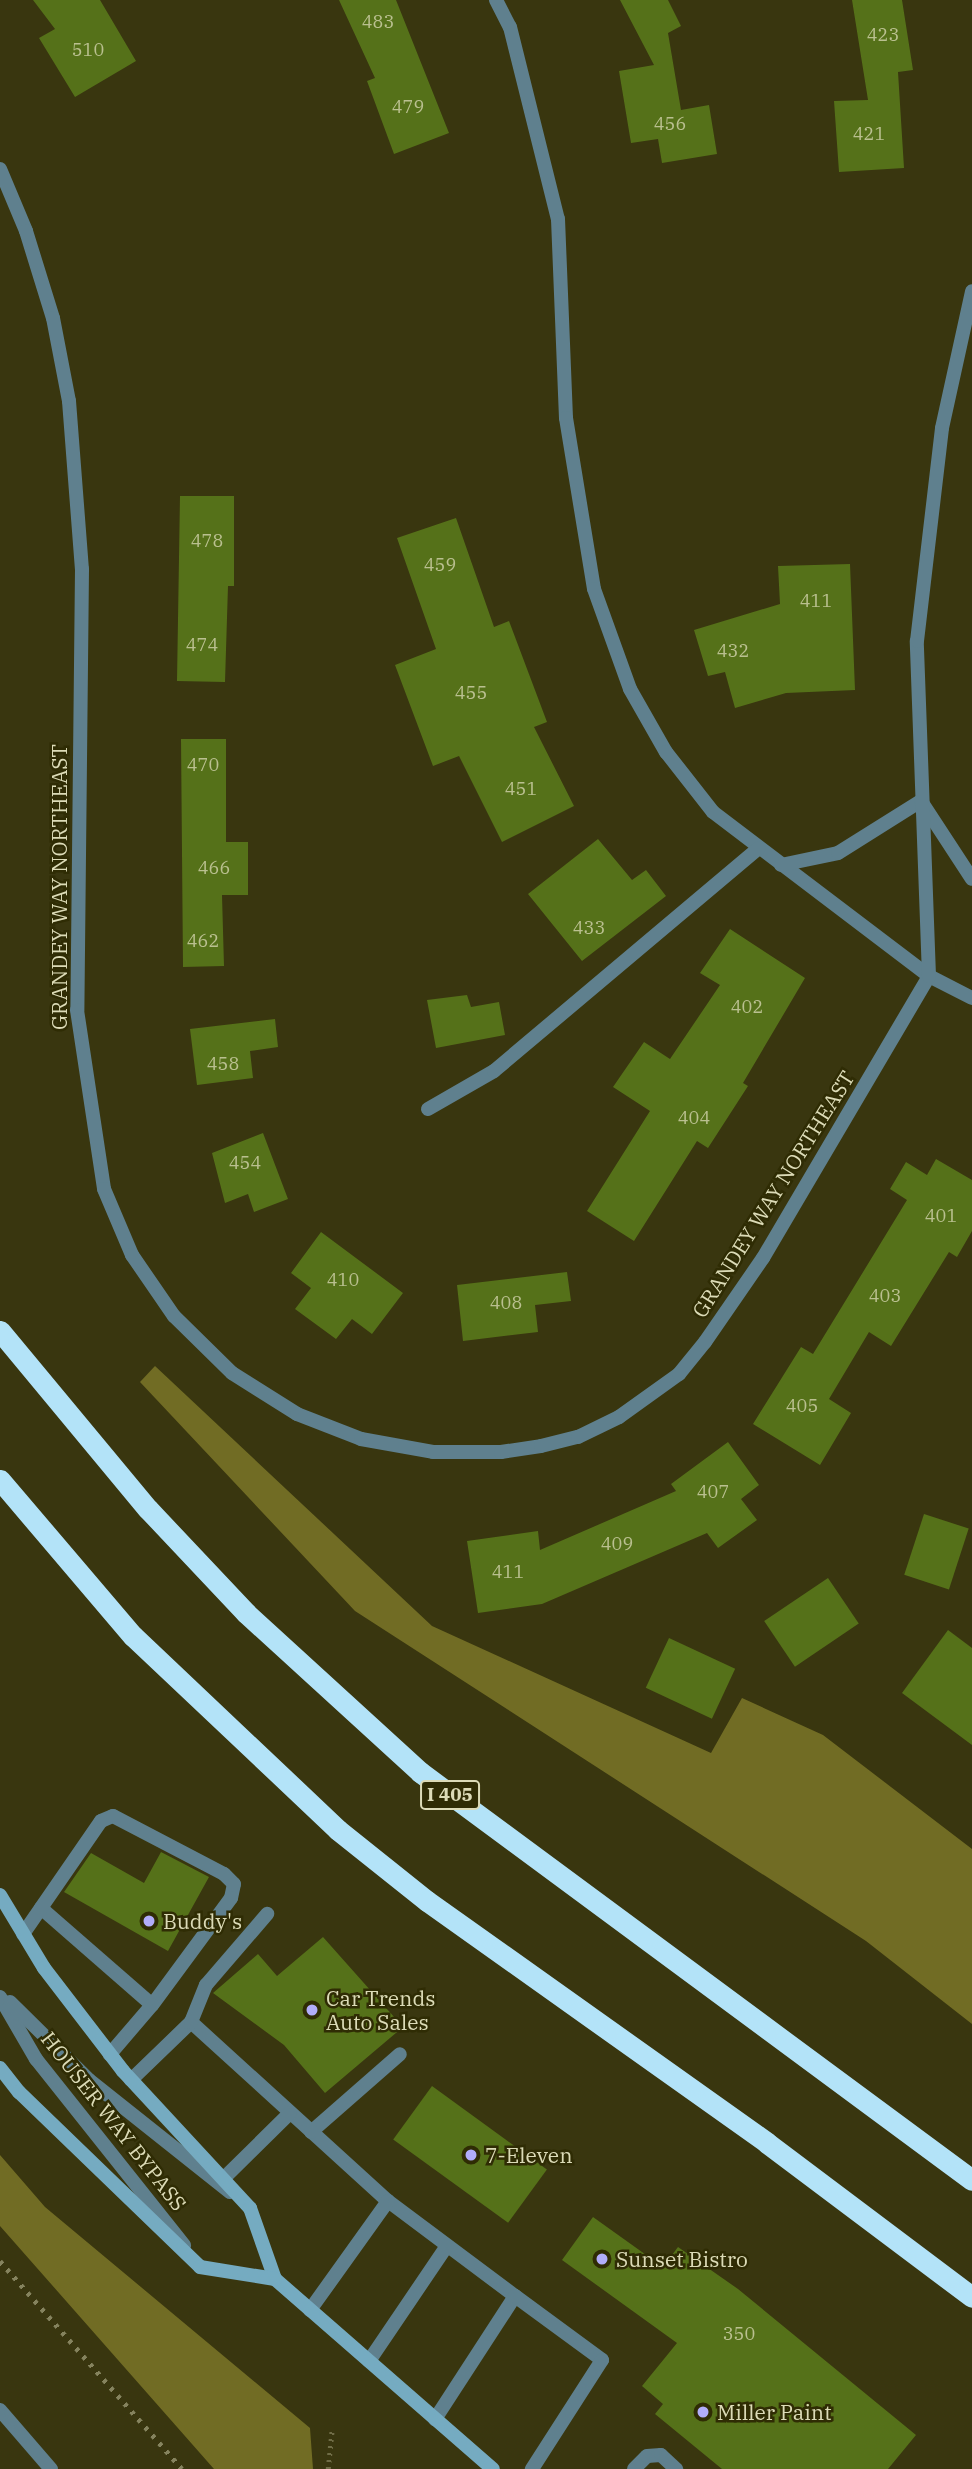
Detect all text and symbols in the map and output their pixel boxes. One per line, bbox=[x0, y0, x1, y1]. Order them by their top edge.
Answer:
house number: 483 bbox=[362, 11, 394, 33]
house number: 423 bbox=[867, 24, 899, 46]
house number: 510 bbox=[72, 39, 104, 61]
house number: 479 bbox=[392, 96, 424, 118]
house number: 456 bbox=[654, 113, 686, 135]
house number: 421 bbox=[853, 123, 885, 145]
house number: 478 bbox=[191, 530, 223, 552]
house number: 459 bbox=[424, 554, 456, 576]
house number: 411 bbox=[800, 590, 832, 612]
house number: 474 bbox=[186, 634, 218, 656]
house number: 432 bbox=[717, 640, 749, 662]
house number: 455 bbox=[455, 682, 487, 704]
street label: GRANDEY WAY NORTHEAST bbox=[46, 744, 72, 1030]
house number: 470 bbox=[187, 754, 219, 776]
house number: 451 bbox=[505, 778, 537, 800]
house number: 466 bbox=[198, 857, 230, 879]
house number: 433 bbox=[573, 917, 605, 939]
house number: 462 bbox=[187, 930, 219, 952]
house number: 402 bbox=[731, 996, 763, 1018]
house number: 458 bbox=[207, 1053, 239, 1075]
street label: GRANDEY WAY NORTHEAST bbox=[687, 1066, 859, 1322]
house number: 404 bbox=[678, 1107, 710, 1129]
house number: 454 bbox=[229, 1152, 261, 1174]
house number: 401 bbox=[925, 1205, 957, 1227]
house number: 410 bbox=[327, 1269, 359, 1291]
house number: 403 bbox=[869, 1285, 901, 1307]
house number: 408 bbox=[490, 1292, 522, 1314]
house number: 405 bbox=[786, 1395, 818, 1417]
house number: 407 bbox=[697, 1481, 729, 1503]
house number: 409 bbox=[601, 1533, 633, 1555]
house number: 411 bbox=[492, 1561, 524, 1583]
road number: I 405 bbox=[419, 1780, 482, 1811]
place label: Buddy's bbox=[163, 1908, 242, 1934]
marker: Buddy's bbox=[141, 1913, 157, 1929]
place label: Car Trends Auto Sales bbox=[326, 1985, 435, 2035]
marker: Car Trends Auto Sales bbox=[304, 2002, 320, 2018]
street label: HOUSER WAY BYPASS bbox=[36, 2026, 192, 2216]
place label: 7-Eleven bbox=[485, 2142, 573, 2168]
marker: 7-Eleven bbox=[463, 2147, 479, 2163]
place label: Sunset Bistro bbox=[616, 2246, 748, 2272]
marker: Sunset Bistro bbox=[594, 2251, 610, 2267]
house number: 350 bbox=[723, 2323, 755, 2345]
place label: Miller Paint bbox=[717, 2399, 832, 2425]
marker: Miller Paint bbox=[695, 2404, 711, 2420]

